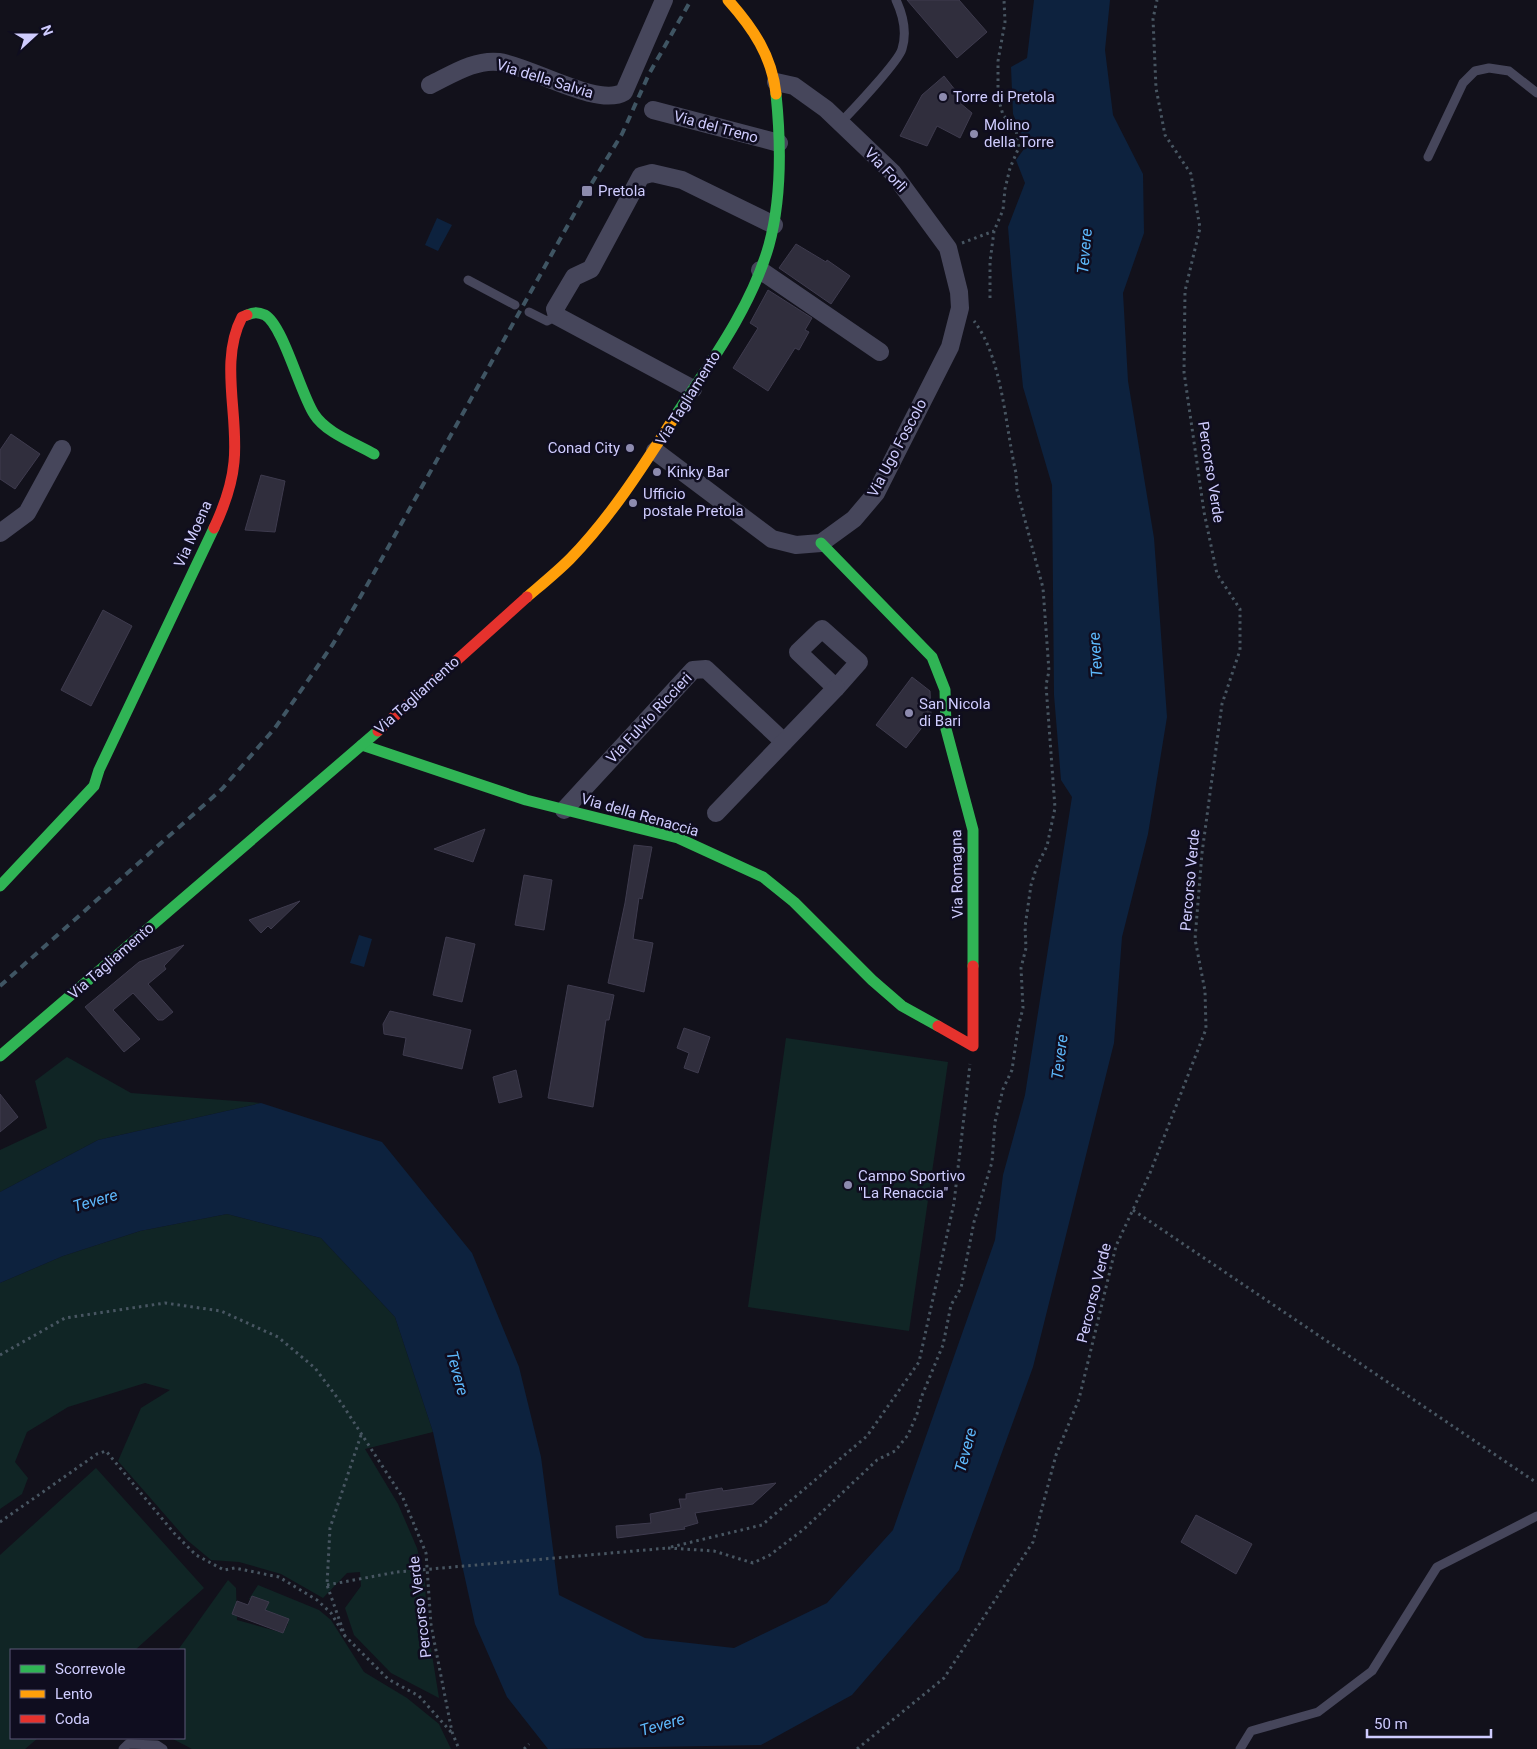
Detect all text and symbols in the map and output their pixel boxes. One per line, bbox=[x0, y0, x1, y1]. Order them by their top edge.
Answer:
north arrow bbox=[10, 10, 60, 60]
text: N bbox=[38, 23, 56, 38]
street label: Via della Salvia bbox=[494, 56, 596, 102]
place label: Torre di Pretola bbox=[953, 88, 1055, 106]
marker: Torre di Pretola bbox=[937, 91, 949, 103]
street label: Via del Treno bbox=[672, 107, 760, 147]
place label: Molino della Torre bbox=[984, 116, 1054, 151]
marker: Molino della Torre bbox=[968, 128, 980, 140]
street label: Via Forlì bbox=[861, 144, 911, 196]
place label: Pretola bbox=[598, 182, 645, 200]
marker: Pretola bbox=[580, 184, 594, 198]
water label: Tevere bbox=[1073, 228, 1096, 275]
street label: Via Tagliamento bbox=[652, 348, 724, 448]
street label: Via Ugo Foscolo bbox=[864, 396, 930, 500]
street label: Percorso Verde bbox=[1194, 420, 1228, 524]
place label: Conad City bbox=[548, 439, 620, 457]
marker: Conad City bbox=[624, 442, 636, 454]
place label: Kinky Bar bbox=[667, 463, 729, 481]
marker: Kinky Bar bbox=[651, 466, 663, 478]
place label: Ufficio postale Pretola bbox=[643, 485, 744, 520]
marker: Ufficio postale Pretola bbox=[627, 497, 639, 509]
street label: Via Moena bbox=[170, 498, 216, 570]
water label: Tevere bbox=[1084, 632, 1107, 678]
street label: Via Tagliamento bbox=[371, 652, 463, 738]
street label: Via Fulvio Riccieri bbox=[602, 669, 696, 767]
place label: San Nicola di Bari bbox=[919, 695, 991, 730]
marker: San Nicola di Bari bbox=[903, 707, 915, 719]
street label: Via della Renaccia bbox=[579, 790, 701, 840]
street label: Percorso Verde bbox=[1177, 828, 1203, 932]
street label: Via Romagna bbox=[947, 829, 967, 919]
street label: Via Tagliamento bbox=[64, 919, 158, 1003]
water label: Tevere bbox=[1047, 1033, 1072, 1081]
place label: Campo Sportivo "La Renaccia" bbox=[858, 1167, 965, 1202]
marker: Campo Sportivo "La Renaccia" bbox=[842, 1179, 854, 1191]
water label: Tevere bbox=[71, 1185, 120, 1216]
street label: Percorso Verde bbox=[1073, 1241, 1115, 1345]
water label: Tevere bbox=[442, 1349, 473, 1398]
water label: Tevere bbox=[950, 1426, 981, 1475]
street label: Percorso Verde bbox=[405, 1555, 435, 1659]
legend bbox=[10, 1649, 185, 1739]
text: Scorrevole bbox=[55, 1660, 126, 1678]
text: Lento bbox=[55, 1685, 93, 1703]
scale bar bbox=[1367, 1706, 1491, 1738]
water label: Tevere bbox=[638, 1709, 687, 1740]
text: Coda bbox=[55, 1710, 90, 1728]
text: 50 m bbox=[1374, 1715, 1408, 1733]

